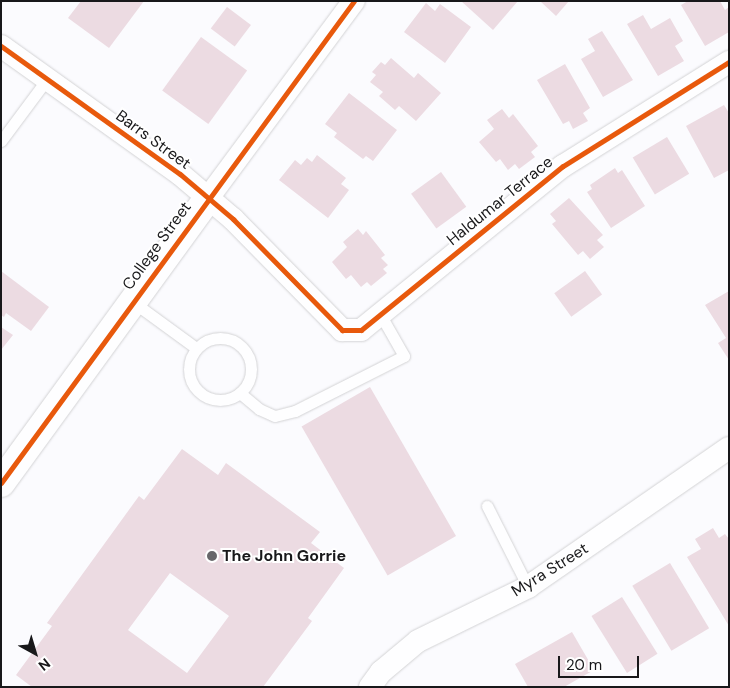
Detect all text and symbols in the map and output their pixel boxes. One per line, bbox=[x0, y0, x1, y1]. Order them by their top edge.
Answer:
street label: Barrs Street bbox=[112, 106, 194, 174]
street label: Haldumar Terrace bbox=[443, 152, 557, 250]
street label: College Street bbox=[119, 198, 195, 294]
street label: Myra Street bbox=[508, 539, 592, 601]
place label: The John Gorrie bbox=[222, 546, 346, 566]
marker: The John Gorrie bbox=[206, 550, 218, 562]
north arrow bbox=[10, 628, 60, 678]
scale bar bbox=[560, 646, 641, 678]
text: N bbox=[35, 654, 54, 675]
text: 20 m bbox=[566, 655, 602, 675]

